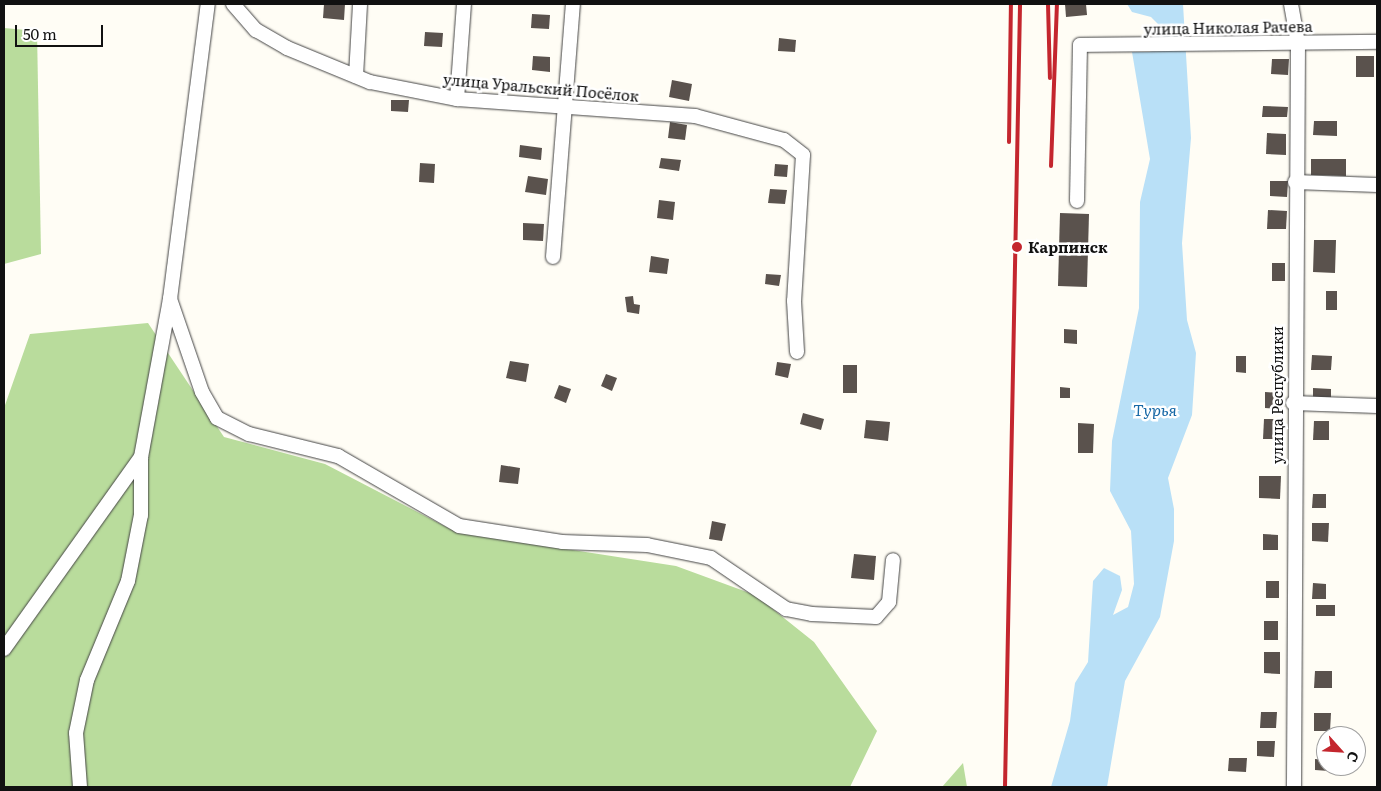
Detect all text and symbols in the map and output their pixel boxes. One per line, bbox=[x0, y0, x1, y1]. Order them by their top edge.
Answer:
scale bar bbox=[18, 15, 105, 47]
street label: улица Николая Рачева bbox=[1143, 17, 1313, 37]
text: 50 m bbox=[23, 22, 57, 45]
street label: улица Уральский Посёлок bbox=[442, 69, 640, 105]
place label: Карпинск bbox=[1028, 238, 1108, 256]
marker: Карпинск bbox=[1010, 240, 1024, 254]
street label: улица Республики bbox=[1268, 326, 1286, 464]
water label: Турья bbox=[1133, 399, 1177, 419]
north arrow bbox=[1316, 726, 1366, 776]
text: С bbox=[1342, 748, 1365, 766]

